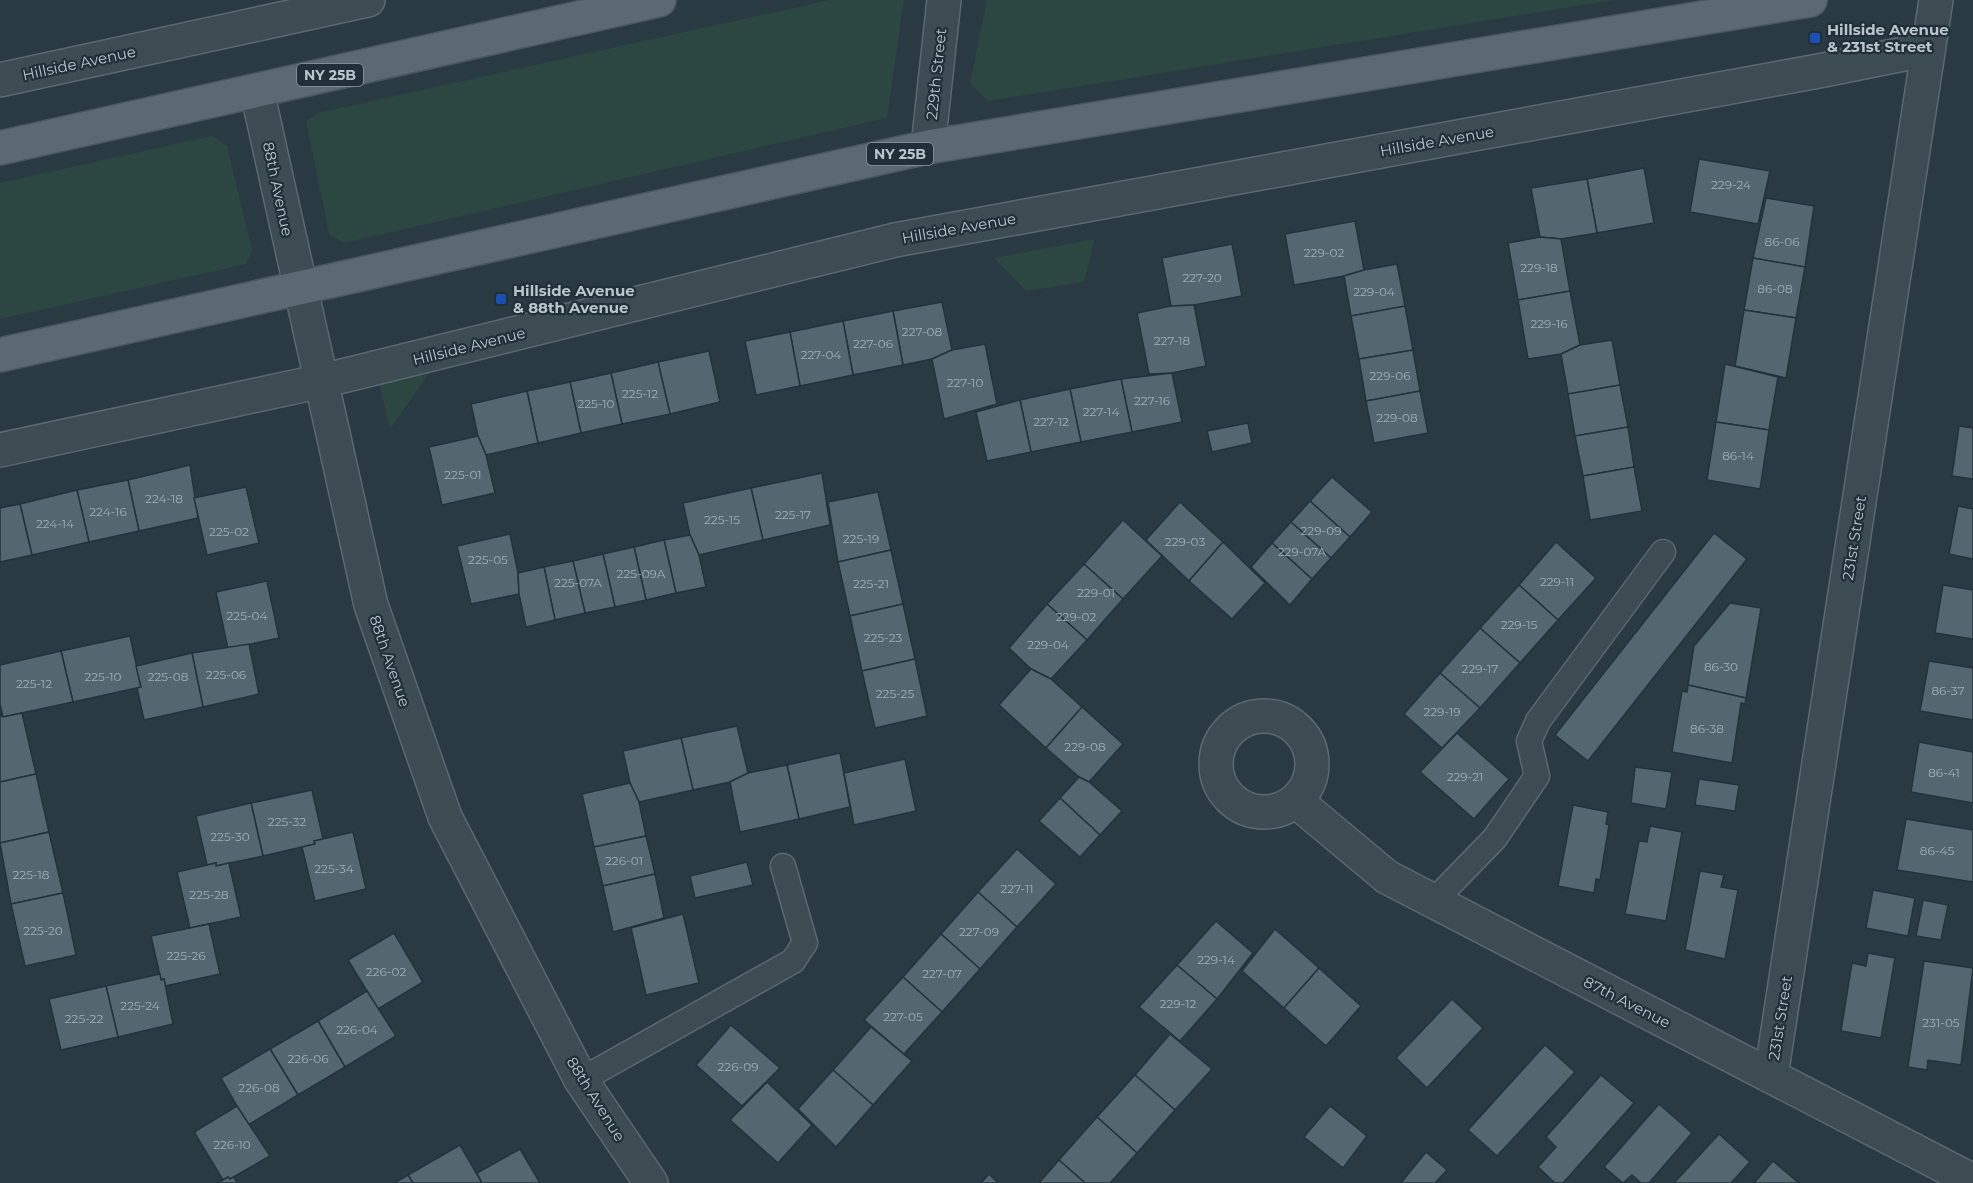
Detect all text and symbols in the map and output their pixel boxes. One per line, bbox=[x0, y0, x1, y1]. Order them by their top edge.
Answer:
place label: Hillside Avenue & 231st Street bbox=[1827, 20, 1949, 56]
street label: 229th Street bbox=[922, 27, 950, 121]
marker: Hillside Avenue & 231st Street bbox=[1808, 31, 1822, 45]
street label: Hillside Avenue bbox=[21, 42, 137, 84]
road number: NY 25B bbox=[297, 64, 363, 86]
street label: Hillside Avenue bbox=[1379, 122, 1495, 160]
street label: 88th Avenue bbox=[259, 140, 297, 238]
road number: NY 25B bbox=[867, 143, 933, 165]
house number: 229-24 bbox=[1711, 177, 1751, 192]
street label: Hillside Avenue bbox=[901, 209, 1017, 247]
house number: 86-06 bbox=[1765, 234, 1799, 249]
house number: 229-02 bbox=[1304, 245, 1344, 260]
house number: 229-18 bbox=[1520, 260, 1558, 275]
house number: 227-20 bbox=[1182, 270, 1222, 285]
place label: Hillside Avenue & 88th Avenue bbox=[513, 281, 635, 317]
house number: 86-08 bbox=[1757, 281, 1793, 296]
house number: 229-04 bbox=[1353, 284, 1395, 299]
marker: Hillside Avenue & 88th Avenue bbox=[494, 292, 508, 306]
house number: 229-16 bbox=[1530, 316, 1568, 331]
street label: Hillside Avenue bbox=[411, 323, 527, 369]
house number: 227-08 bbox=[902, 324, 943, 339]
house number: 227-18 bbox=[1154, 333, 1191, 348]
house number: 227-06 bbox=[853, 336, 893, 351]
house number: 227-04 bbox=[801, 347, 841, 362]
house number: 229-06 bbox=[1370, 368, 1410, 383]
house number: 227-10 bbox=[947, 375, 983, 390]
house number: 225-12 bbox=[622, 386, 658, 401]
house number: 227-16 bbox=[1134, 393, 1170, 408]
house number: 225-10 bbox=[577, 396, 615, 411]
house number: 227-14 bbox=[1083, 404, 1119, 419]
house number: 229-08 bbox=[1376, 410, 1418, 425]
house number: 227-12 bbox=[1033, 414, 1069, 429]
house number: 86-14 bbox=[1722, 448, 1754, 463]
house number: 225-01 bbox=[444, 467, 482, 482]
house number: 224-18 bbox=[145, 491, 183, 506]
street label: 231st Street bbox=[1838, 494, 1870, 582]
house number: 224-16 bbox=[89, 504, 127, 519]
house number: 225-17 bbox=[775, 507, 811, 522]
house number: 225-15 bbox=[704, 512, 740, 527]
house number: 224-14 bbox=[36, 516, 74, 531]
house number: 229-09 bbox=[1301, 523, 1341, 538]
house number: 225-02 bbox=[209, 524, 249, 539]
house number: 225-19 bbox=[843, 531, 879, 546]
house number: 229-03 bbox=[1165, 534, 1205, 549]
house number: 229-07A bbox=[1278, 544, 1327, 559]
house number: 225-05 bbox=[468, 552, 508, 567]
house number: 225-09A bbox=[617, 566, 666, 581]
house number: 229-11 bbox=[1540, 574, 1574, 589]
house number: 225-07A bbox=[554, 575, 602, 590]
house number: 225-21 bbox=[853, 576, 889, 591]
house number: 229-01 bbox=[1077, 585, 1115, 600]
house number: 225-04 bbox=[227, 608, 268, 623]
house number: 229-02 bbox=[1056, 609, 1096, 624]
street label: 88th Avenue bbox=[365, 613, 415, 709]
house number: 229-15 bbox=[1501, 617, 1537, 632]
house number: 225-23 bbox=[864, 630, 902, 645]
house number: 229-04 bbox=[1027, 637, 1069, 652]
house number: 86-30 bbox=[1704, 659, 1738, 674]
house number: 229-17 bbox=[1462, 661, 1498, 676]
house number: 225-06 bbox=[206, 667, 246, 682]
house number: 225-10 bbox=[84, 669, 122, 684]
house number: 225-08 bbox=[148, 669, 189, 684]
house number: 225-12 bbox=[16, 676, 52, 691]
house number: 86-37 bbox=[1931, 683, 1965, 698]
house number: 225-25 bbox=[876, 686, 914, 701]
house number: 229-19 bbox=[1423, 704, 1461, 719]
house number: 86-38 bbox=[1690, 721, 1724, 736]
house number: 229-08 bbox=[1064, 739, 1106, 754]
house number: 86-41 bbox=[1928, 765, 1960, 780]
house number: 229-21 bbox=[1447, 769, 1483, 784]
house number: 225-32 bbox=[268, 814, 306, 829]
house number: 225-30 bbox=[210, 829, 250, 844]
house number: 86-45 bbox=[1920, 843, 1954, 858]
house number: 226-01 bbox=[605, 853, 643, 868]
house number: 225-34 bbox=[314, 861, 354, 876]
house number: 225-18 bbox=[13, 867, 50, 882]
house number: 227-11 bbox=[1000, 881, 1034, 896]
house number: 225-28 bbox=[189, 887, 229, 902]
house number: 225-20 bbox=[23, 923, 63, 938]
house number: 227-09 bbox=[959, 924, 999, 939]
house number: 225-26 bbox=[167, 948, 205, 963]
house number: 229-14 bbox=[1197, 952, 1235, 967]
house number: 226-02 bbox=[366, 964, 406, 979]
house number: 227-07 bbox=[922, 966, 962, 981]
street label: 87th Avenue bbox=[1580, 972, 1674, 1032]
street label: 231st Street bbox=[1764, 974, 1796, 1062]
house number: 229-12 bbox=[1160, 996, 1196, 1011]
house number: 225-24 bbox=[120, 998, 160, 1013]
house number: 227-05 bbox=[883, 1009, 923, 1024]
house number: 225-22 bbox=[65, 1011, 103, 1026]
house number: 231-05 bbox=[1922, 1015, 1960, 1030]
house number: 226-04 bbox=[336, 1022, 378, 1037]
house number: 226-06 bbox=[288, 1051, 328, 1066]
street label: 88th Avenue bbox=[563, 1053, 629, 1145]
house number: 226-09 bbox=[718, 1059, 758, 1074]
house number: 226-08 bbox=[238, 1080, 280, 1095]
house number: 226-10 bbox=[213, 1137, 251, 1152]

